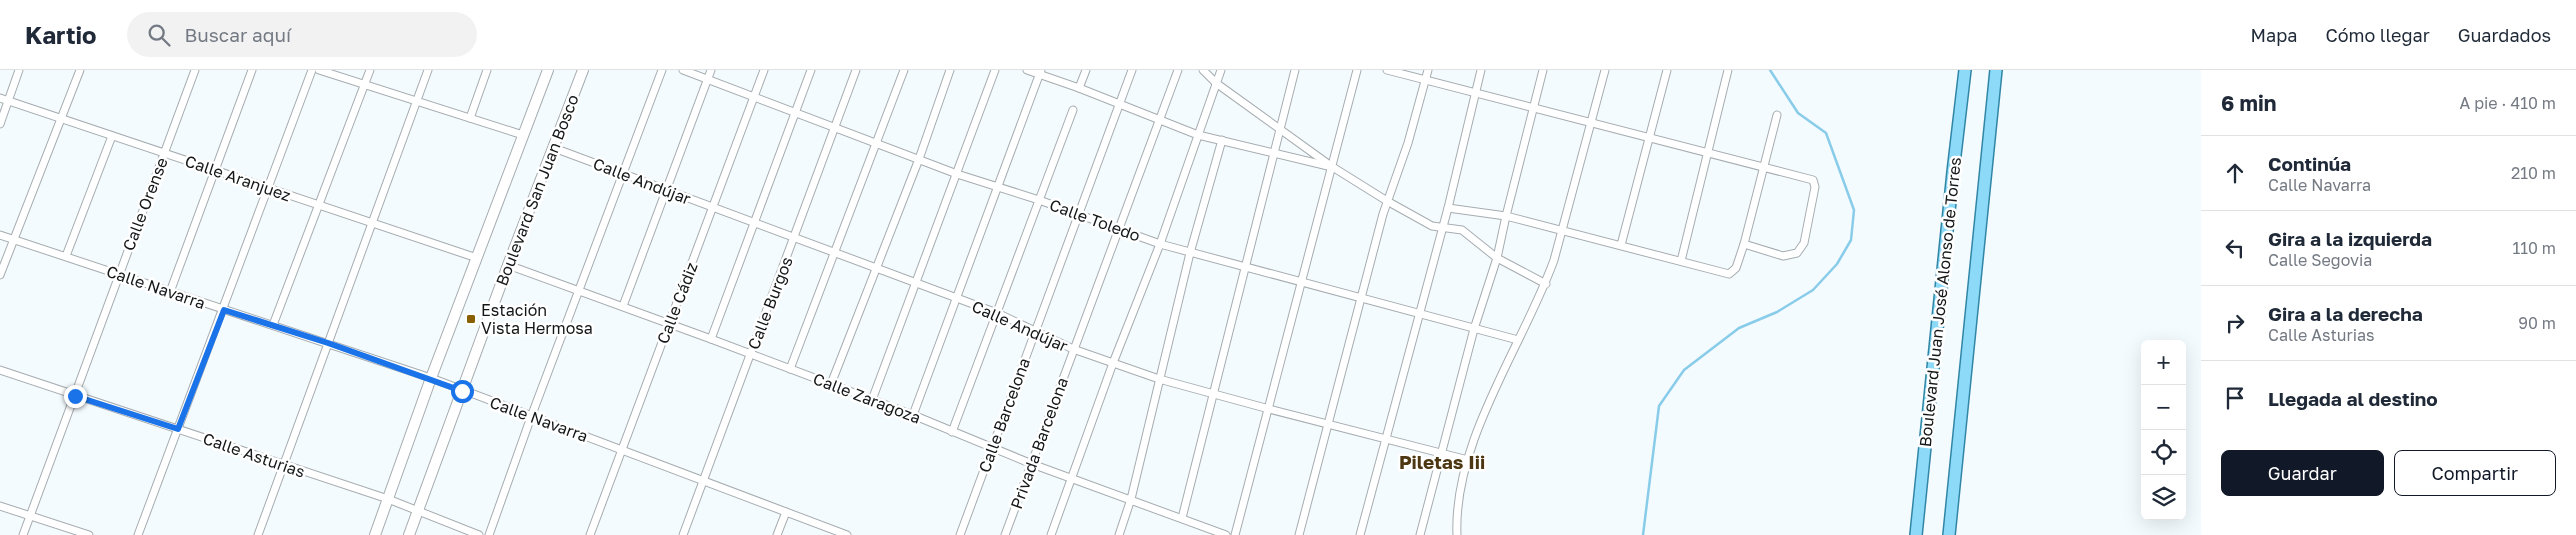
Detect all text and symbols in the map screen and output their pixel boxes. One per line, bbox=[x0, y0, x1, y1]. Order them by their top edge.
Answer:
search box bbox=[127, 12, 477, 57]
text: Kartio bbox=[25, 20, 97, 49]
icon: search bbox=[145, 21, 173, 49]
text: Buscar aquí bbox=[185, 23, 291, 46]
text: Mapa bbox=[2251, 24, 2297, 46]
text: Cómo llegar bbox=[2325, 24, 2430, 46]
text: Guardados bbox=[2458, 24, 2551, 46]
text: 6 min bbox=[2221, 90, 2276, 116]
street label: Boulevard San Juan Bosco bbox=[491, 92, 583, 288]
text: A pie · 410 m bbox=[2459, 93, 2556, 113]
street label: Calle Aranjuez bbox=[183, 151, 293, 205]
text: Continúa bbox=[2268, 152, 2351, 175]
street label: Calle Andújar bbox=[590, 153, 694, 209]
street label: Calle Orense bbox=[118, 155, 172, 253]
street label: Boulevard Juan José Alonso de Torres bbox=[1915, 156, 1965, 448]
icon: ahead bbox=[2221, 159, 2249, 187]
text: 210 m bbox=[2511, 163, 2556, 183]
text: Calle Navarra bbox=[2268, 175, 2371, 195]
street label: Calle Toledo bbox=[1047, 194, 1143, 246]
text: Gira a la izquierda bbox=[2268, 227, 2432, 250]
icon: left bbox=[2221, 234, 2249, 262]
text: 110 m bbox=[2512, 238, 2556, 258]
text: Calle Segovia bbox=[2268, 250, 2372, 270]
street label: Calle Burgos bbox=[743, 254, 797, 352]
street label: Calle Cádiz bbox=[652, 260, 702, 346]
street label: Calle Navarra bbox=[104, 261, 208, 313]
street label: Calle Andújar bbox=[969, 296, 1071, 356]
place label: Estación Vista Hermosa bbox=[481, 300, 593, 338]
text: Gira a la derecha bbox=[2268, 302, 2423, 325]
icon: right bbox=[2221, 309, 2249, 337]
marker: Estación Vista Hermosa bbox=[465, 313, 477, 325]
text: 90 m bbox=[2518, 313, 2556, 333]
text: Calle Asturias bbox=[2268, 325, 2375, 345]
map controls bbox=[2141, 340, 2186, 520]
button: + bbox=[2141, 340, 2186, 385]
street label: Calle Barcelona bbox=[974, 355, 1034, 475]
street label: Calle Zaragoza bbox=[810, 368, 924, 428]
street label: Privada Barcelona bbox=[1006, 374, 1072, 512]
route start bbox=[451, 380, 474, 403]
icon: arrive bbox=[2221, 384, 2249, 412]
route end bbox=[64, 385, 87, 408]
button: − bbox=[2141, 385, 2186, 430]
text: Llegada al destino bbox=[2268, 387, 2438, 410]
street label: Calle Navarra bbox=[487, 392, 591, 446]
street label: Calle Asturias bbox=[200, 428, 308, 482]
button: locate bbox=[2141, 430, 2186, 475]
district label: Piletas Iii bbox=[1399, 450, 1485, 473]
button: Guardar bbox=[2221, 450, 2384, 496]
button: Compartir bbox=[2394, 450, 2556, 496]
button: layers bbox=[2141, 475, 2186, 520]

